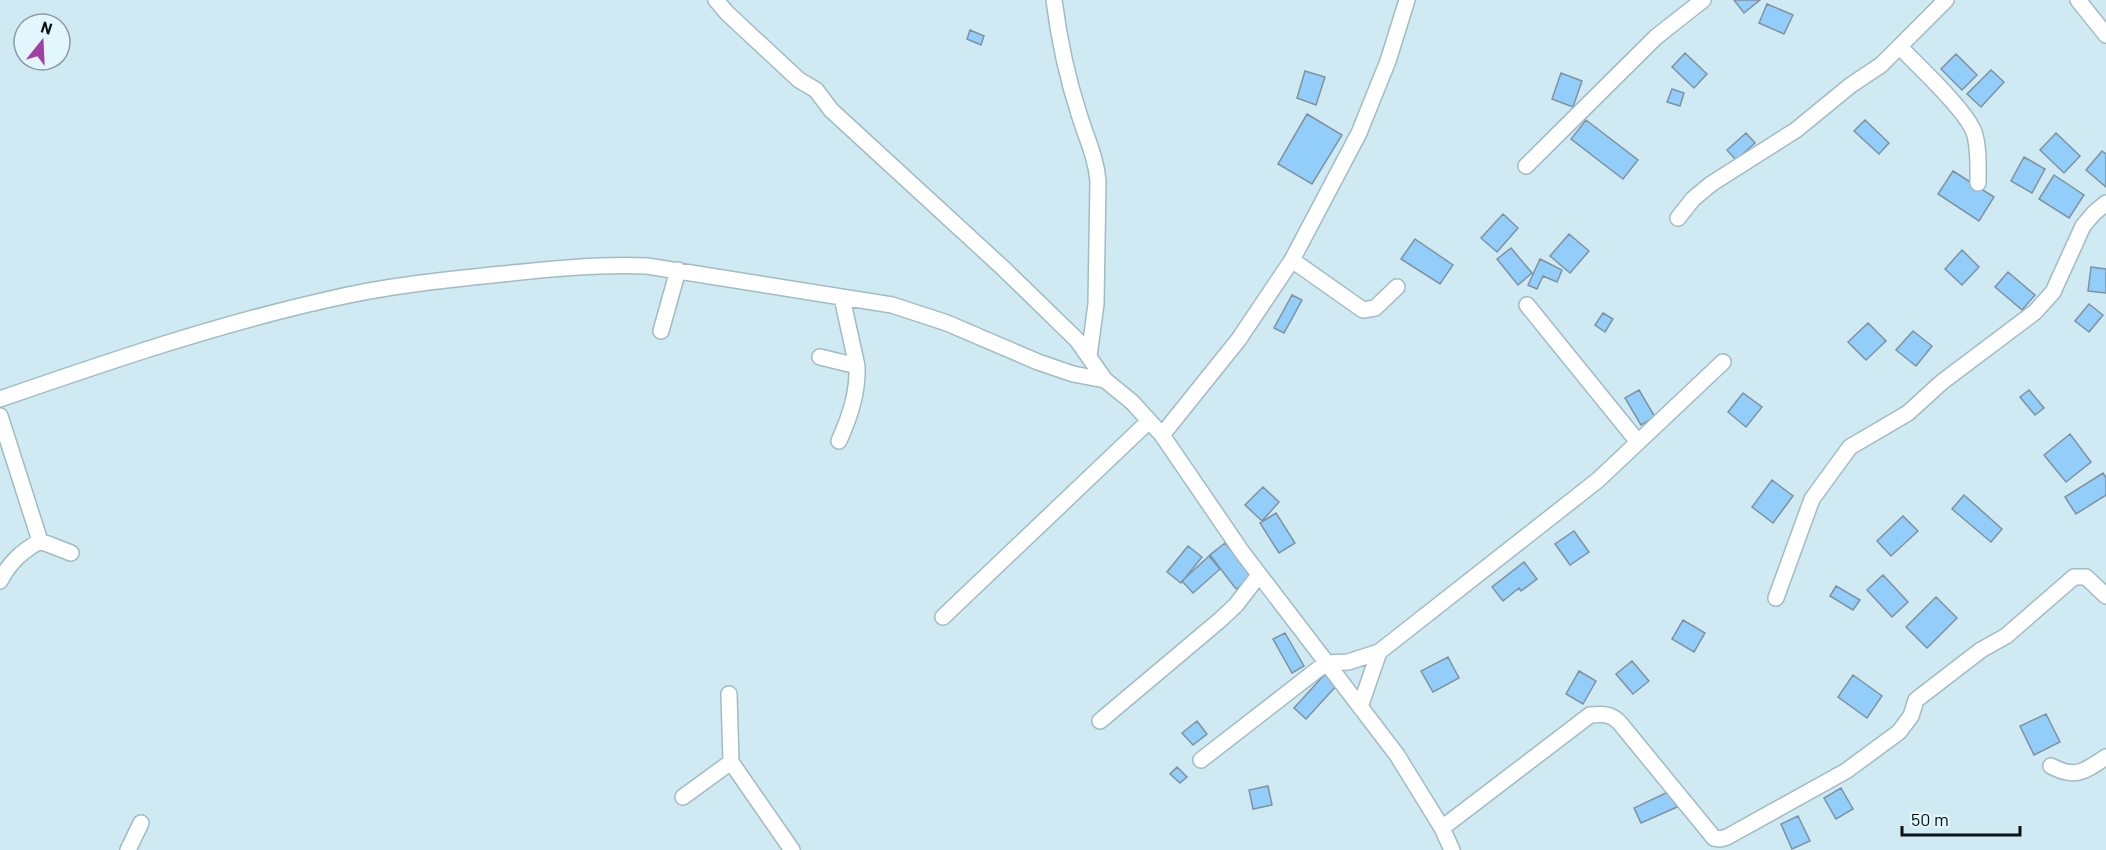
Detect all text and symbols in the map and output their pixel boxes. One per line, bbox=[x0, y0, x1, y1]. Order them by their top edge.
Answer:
north arrow bbox=[12, 12, 72, 72]
text: N bbox=[39, 17, 55, 38]
scale bar bbox=[1902, 799, 2020, 837]
text: 50 m bbox=[1911, 808, 1949, 830]

